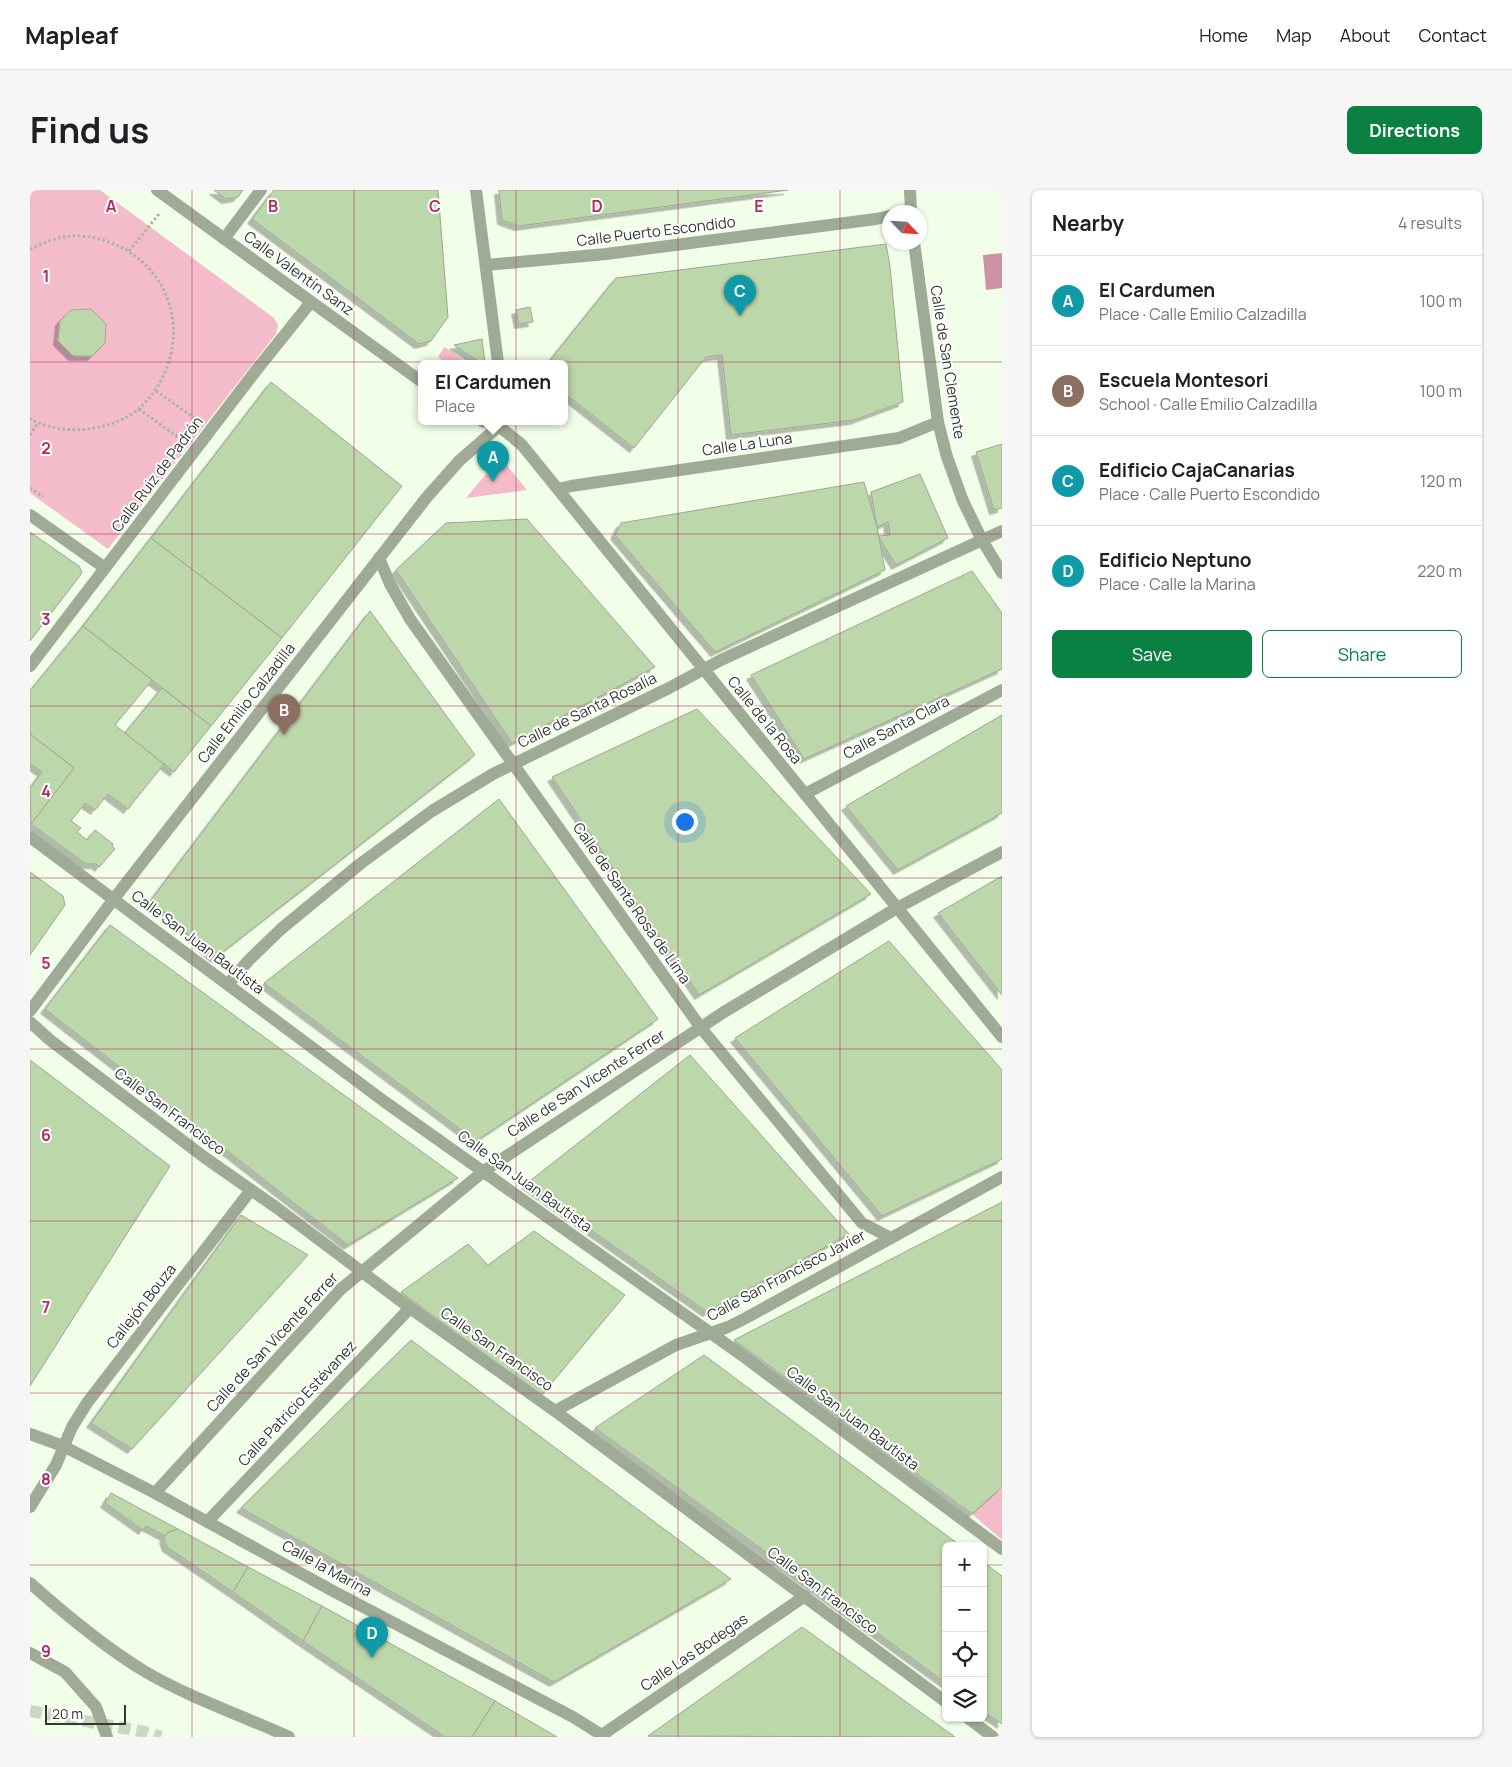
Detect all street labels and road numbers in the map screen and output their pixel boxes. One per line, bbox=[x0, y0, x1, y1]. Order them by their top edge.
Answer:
street label: Calle Puerto Escondido bbox=[575, 211, 737, 251]
street label: Calle Valentín Sanz bbox=[240, 226, 358, 320]
street label: Calle de San Clemente bbox=[925, 284, 971, 441]
street label: Calle Ruiz de Padrón bbox=[106, 412, 208, 536]
street label: Calle La Luna bbox=[701, 427, 793, 461]
street label: Calle Emilio Calzadilla bbox=[192, 638, 300, 768]
street label: Calle de Santa Rosalía bbox=[514, 667, 660, 753]
street label: Calle de la Rosa bbox=[723, 672, 807, 768]
street label: Calle Santa Clara bbox=[839, 690, 953, 764]
street label: Calle de Santa Rosa de Lima bbox=[568, 818, 696, 988]
street label: Calle San Juan Bautista bbox=[127, 885, 269, 999]
street label: Calle de San Vicente Ferrer bbox=[503, 1024, 669, 1142]
street label: Calle San Francisco bbox=[110, 1062, 230, 1160]
street label: Calle San Juan Bautista bbox=[453, 1125, 597, 1237]
street label: Calle San Francisco Javier bbox=[703, 1224, 870, 1326]
street label: Callejón Bouza bbox=[101, 1259, 181, 1353]
street label: Calle de San Vicente Ferrer bbox=[202, 1267, 343, 1417]
street label: Calle San Francisco bbox=[436, 1302, 558, 1396]
street label: Calle Patricio Estévanez bbox=[233, 1335, 361, 1471]
street label: Calle San Juan Bautista bbox=[782, 1361, 924, 1475]
street label: Calle la Marina bbox=[278, 1535, 376, 1601]
street label: Calle San Francisco bbox=[763, 1541, 883, 1639]
street label: Calle Las Bodegas bbox=[636, 1608, 752, 1696]

